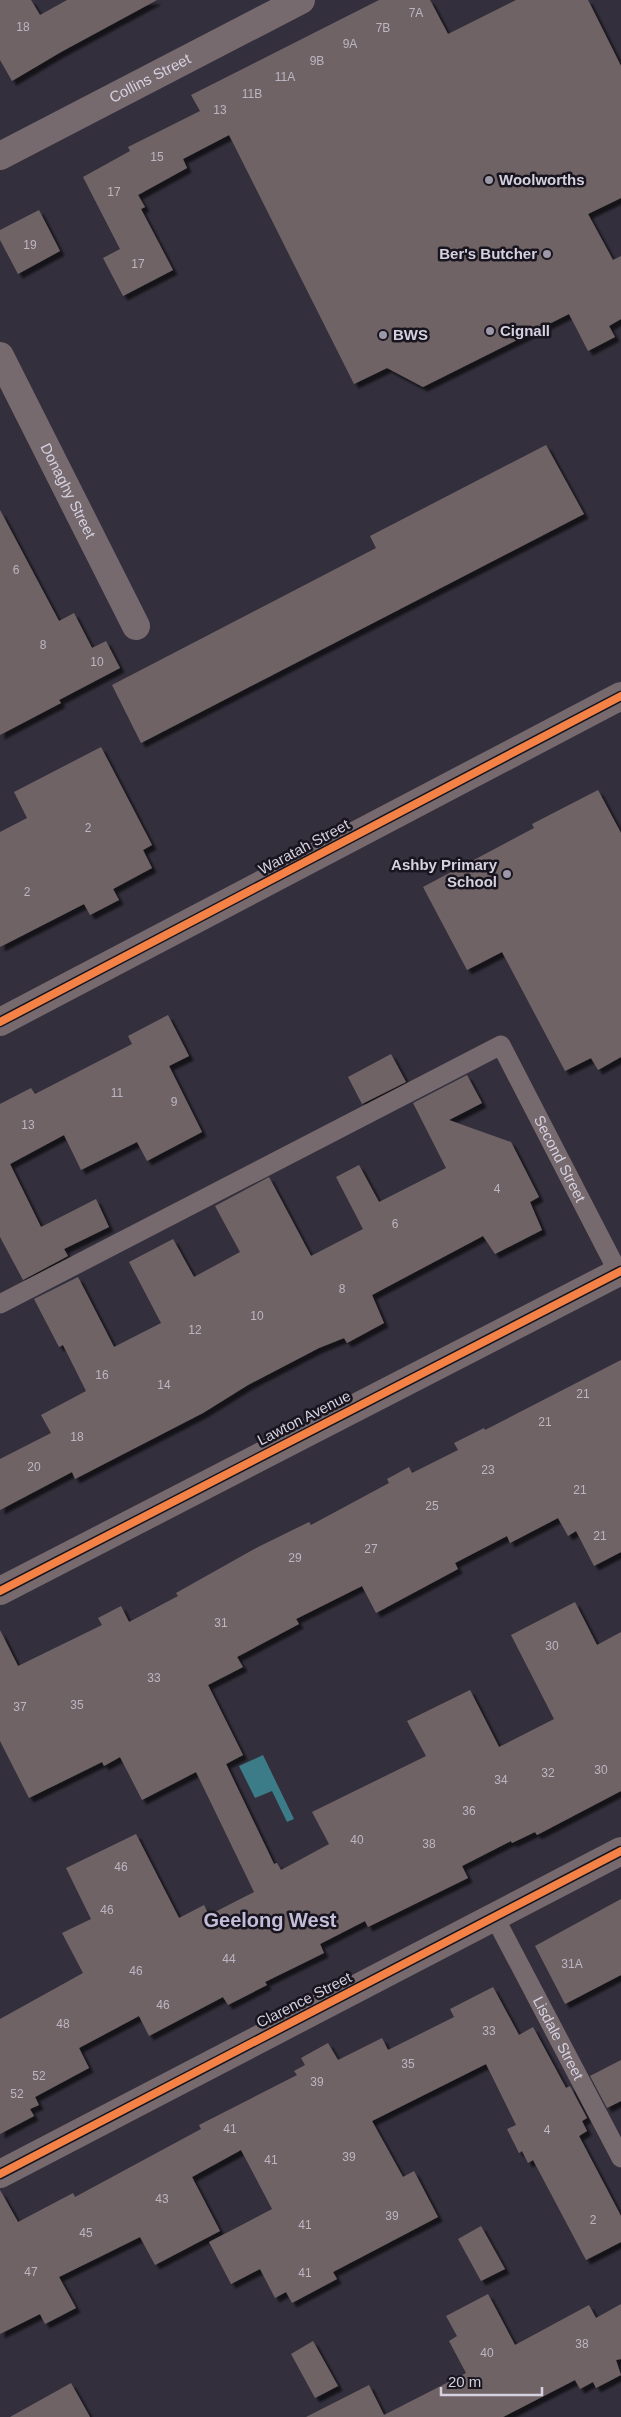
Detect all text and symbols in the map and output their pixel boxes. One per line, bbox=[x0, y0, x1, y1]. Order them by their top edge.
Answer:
house number: 7A bbox=[409, 6, 423, 20]
house number: 18 bbox=[16, 20, 30, 34]
house number: 7B bbox=[376, 21, 390, 35]
house number: 9A bbox=[343, 37, 357, 51]
street label: Collins Street bbox=[106, 49, 194, 106]
house number: 9B bbox=[310, 54, 324, 68]
house number: 11A bbox=[275, 70, 295, 84]
house number: 11B bbox=[242, 87, 262, 101]
house number: 13 bbox=[213, 103, 227, 117]
house number: 15 bbox=[150, 150, 164, 164]
place label: Woolworths bbox=[499, 171, 585, 188]
marker: Woolworths bbox=[483, 174, 495, 186]
house number: 17 bbox=[107, 185, 121, 199]
house number: 19 bbox=[23, 238, 37, 252]
place label: Ber's Butcher bbox=[439, 245, 537, 262]
marker: Ber's Butcher bbox=[541, 248, 553, 260]
house number: 17 bbox=[131, 257, 145, 271]
place label: Cignall bbox=[500, 322, 550, 339]
marker: Cignall bbox=[484, 325, 496, 337]
place label: BWS bbox=[393, 326, 428, 343]
marker: BWS bbox=[377, 329, 389, 341]
street label: Donaghy Street bbox=[37, 440, 100, 542]
house number: 6 bbox=[13, 563, 20, 577]
house number: 8 bbox=[40, 638, 47, 652]
house number: 10 bbox=[90, 655, 104, 669]
street label: Waratah Street bbox=[255, 815, 353, 878]
house number: 2 bbox=[85, 821, 92, 835]
place label: Ashby Primary School bbox=[391, 856, 498, 890]
marker: Ashby Primary School bbox=[501, 868, 513, 880]
house number: 2 bbox=[24, 885, 31, 899]
house number: 11 bbox=[111, 1086, 124, 1100]
house number: 9 bbox=[171, 1095, 178, 1109]
street label: Second Street bbox=[531, 1112, 590, 1205]
house number: 13 bbox=[21, 1118, 35, 1132]
house number: 4 bbox=[494, 1182, 501, 1196]
house number: 6 bbox=[392, 1217, 399, 1231]
house number: 8 bbox=[339, 1282, 346, 1296]
house number: 10 bbox=[250, 1309, 264, 1323]
house number: 12 bbox=[188, 1323, 202, 1337]
house number: 16 bbox=[95, 1368, 109, 1382]
house number: 14 bbox=[157, 1378, 171, 1392]
street label: Lawton Avenue bbox=[254, 1387, 353, 1448]
house number: 21 bbox=[576, 1387, 590, 1401]
house number: 21 bbox=[538, 1415, 552, 1429]
house number: 18 bbox=[70, 1430, 84, 1444]
house number: 20 bbox=[27, 1460, 41, 1474]
house number: 23 bbox=[481, 1463, 495, 1477]
house number: 21 bbox=[573, 1483, 587, 1497]
house number: 25 bbox=[425, 1499, 439, 1513]
house number: 21 bbox=[593, 1529, 607, 1543]
house number: 27 bbox=[364, 1542, 378, 1556]
house number: 29 bbox=[288, 1551, 302, 1565]
house number: 31 bbox=[214, 1616, 228, 1630]
house number: 30 bbox=[545, 1639, 559, 1653]
house number: 33 bbox=[147, 1671, 161, 1685]
house number: 35 bbox=[70, 1698, 84, 1712]
house number: 37 bbox=[13, 1700, 27, 1714]
house number: 30 bbox=[594, 1763, 608, 1777]
house number: 32 bbox=[541, 1766, 555, 1780]
house number: 34 bbox=[494, 1773, 508, 1787]
house number: 36 bbox=[462, 1804, 476, 1818]
house number: 40 bbox=[350, 1833, 364, 1847]
house number: 38 bbox=[422, 1837, 436, 1851]
house number: 46 bbox=[114, 1860, 128, 1874]
house number: 46 bbox=[100, 1903, 114, 1917]
district label: Geelong West bbox=[204, 1909, 337, 1931]
house number: 44 bbox=[222, 1952, 236, 1966]
house number: 31A bbox=[561, 1957, 583, 1971]
house number: 46 bbox=[129, 1964, 143, 1978]
street label: Clarence Street bbox=[253, 1968, 355, 2031]
street label: Lisdale Street bbox=[530, 1993, 588, 2083]
house number: 46 bbox=[156, 1998, 170, 2012]
house number: 48 bbox=[56, 2017, 70, 2031]
house number: 33 bbox=[482, 2024, 496, 2038]
house number: 35 bbox=[401, 2057, 415, 2071]
house number: 52 bbox=[32, 2069, 46, 2083]
house number: 39 bbox=[310, 2075, 324, 2089]
house number: 52 bbox=[10, 2087, 24, 2101]
house number: 41 bbox=[223, 2122, 237, 2136]
house number: 4 bbox=[544, 2123, 551, 2137]
house number: 39 bbox=[342, 2150, 356, 2164]
house number: 41 bbox=[264, 2153, 278, 2167]
house number: 43 bbox=[155, 2192, 169, 2206]
house number: 39 bbox=[385, 2209, 399, 2223]
house number: 2 bbox=[590, 2213, 597, 2227]
house number: 41 bbox=[298, 2218, 312, 2232]
house number: 45 bbox=[79, 2226, 93, 2240]
house number: 47 bbox=[24, 2265, 38, 2279]
house number: 41 bbox=[298, 2266, 312, 2280]
house number: 38 bbox=[575, 2337, 589, 2351]
house number: 40 bbox=[480, 2346, 494, 2360]
scale bar bbox=[441, 2364, 542, 2396]
text: 20 m bbox=[448, 2373, 481, 2390]

